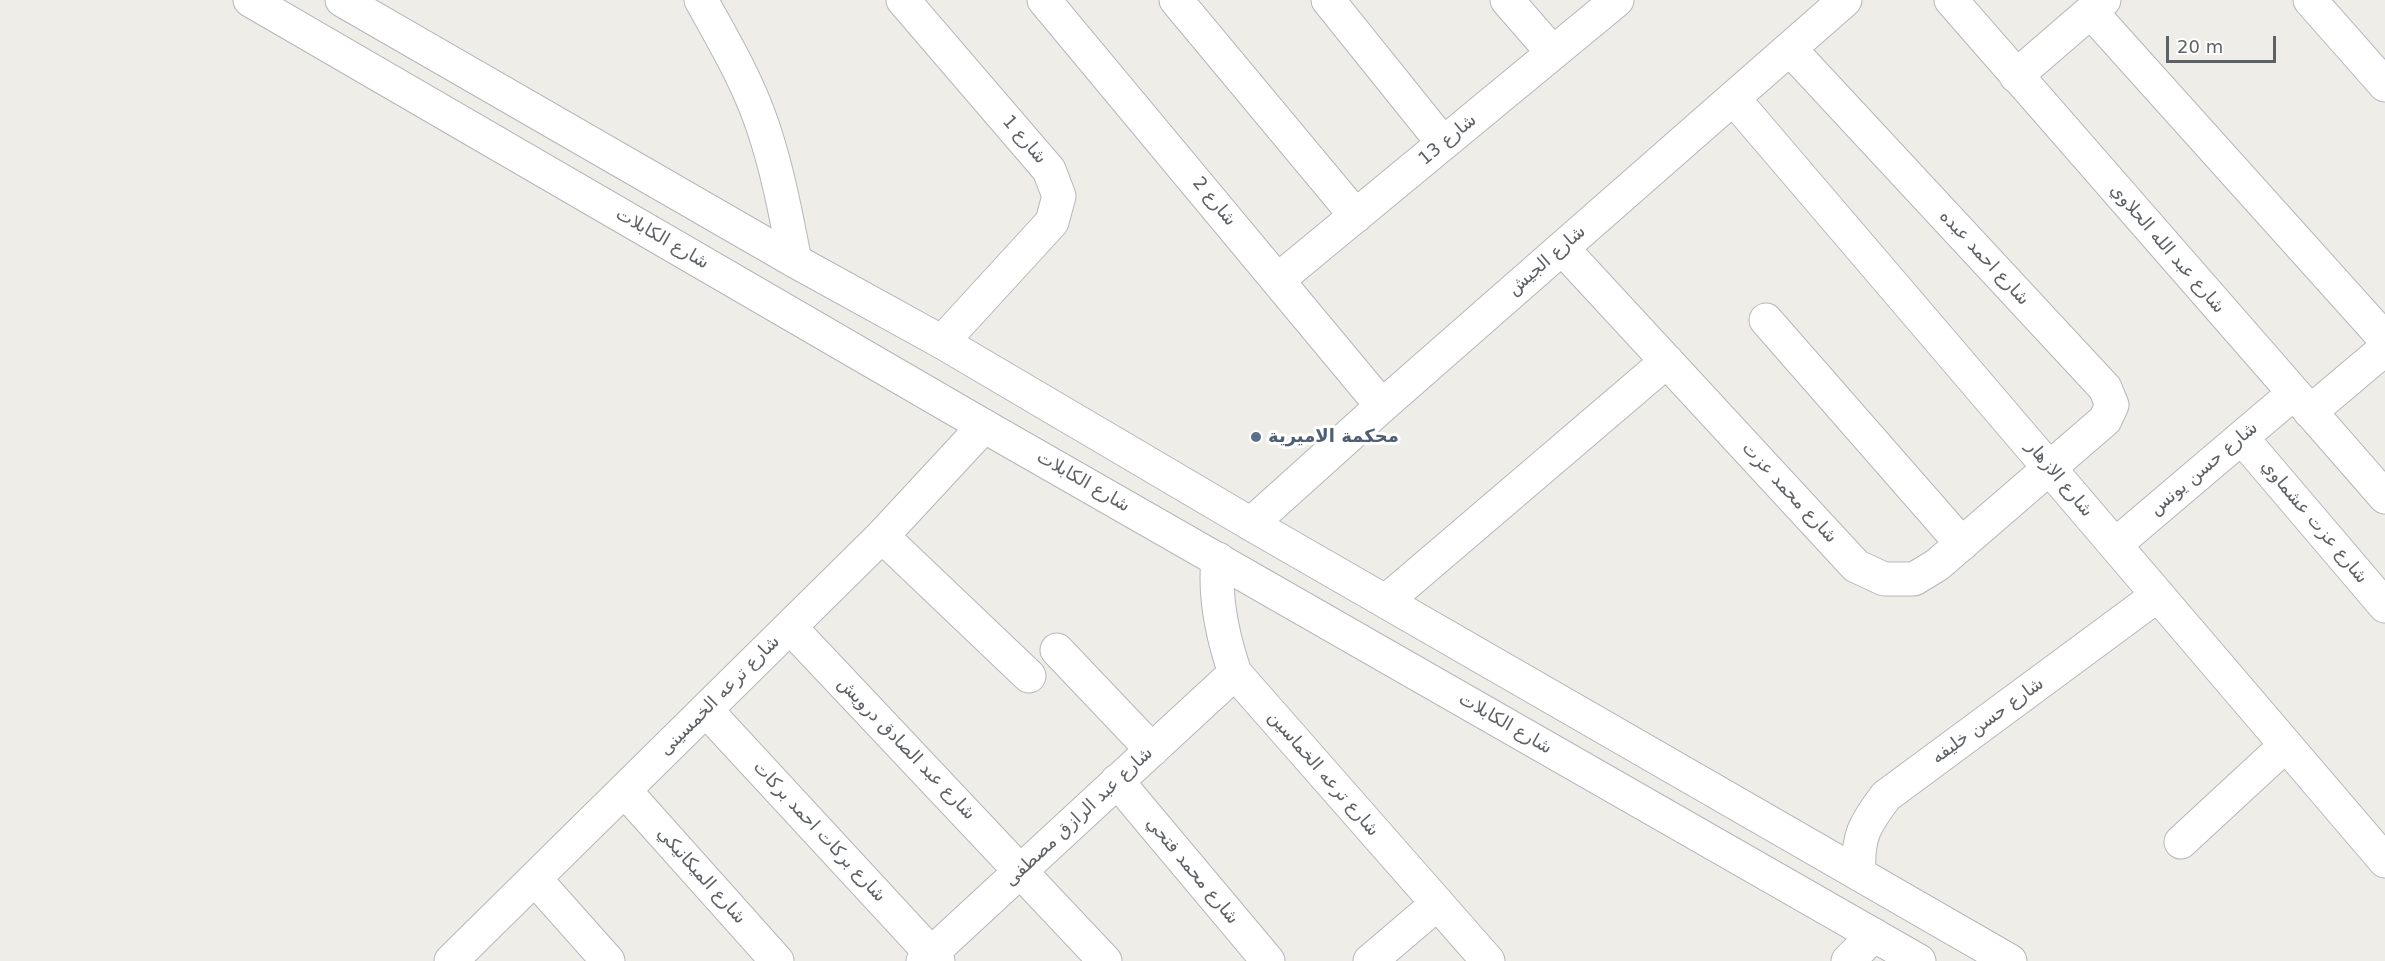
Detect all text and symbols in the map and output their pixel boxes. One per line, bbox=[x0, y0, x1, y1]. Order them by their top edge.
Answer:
scale bar bbox=[2169, 24, 2278, 62]
text: 20 m bbox=[2177, 36, 2223, 57]
street label: شارع 13 bbox=[1415, 110, 1481, 170]
street label: شارع 1 bbox=[997, 111, 1051, 169]
street label: شارع 2 bbox=[1187, 173, 1241, 231]
street label: شارع عبد الله الحلاوي bbox=[2105, 180, 2229, 318]
street label: شارع الكابلات bbox=[611, 204, 713, 274]
street label: شارع احمد عبده bbox=[1934, 206, 2034, 310]
street label: شارع الجيش bbox=[1504, 221, 1590, 301]
street label: شارع حسن يونس bbox=[2146, 417, 2262, 521]
place label: محكمة الاميرية bbox=[1268, 426, 1399, 448]
marker: محكمة الاميرية bbox=[1249, 430, 1263, 444]
street label: شارع الازهار bbox=[2021, 436, 2097, 522]
street label: شارع محمد عزت bbox=[1737, 438, 1841, 548]
street label: شارع الكابلات bbox=[1032, 447, 1134, 517]
street label: شارع عزت عشماوي bbox=[2256, 456, 2372, 588]
street label: شارع ترعه الخمسينى bbox=[655, 631, 785, 761]
street label: شارع عبد الصادق درويش bbox=[832, 673, 980, 825]
street label: شارع حسن خليفه bbox=[1928, 673, 2048, 769]
street label: شارع الكابلات bbox=[1454, 689, 1556, 759]
street label: شارع ترعه الخماسين bbox=[1263, 707, 1383, 841]
street label: شارع عبد الرازق مصطفى bbox=[1000, 743, 1158, 891]
street label: شارع بركات احمد بركات bbox=[748, 757, 890, 907]
street label: شارع محمد فتحي bbox=[1141, 813, 1243, 929]
street label: شارع الميكانيكي bbox=[652, 823, 750, 929]

